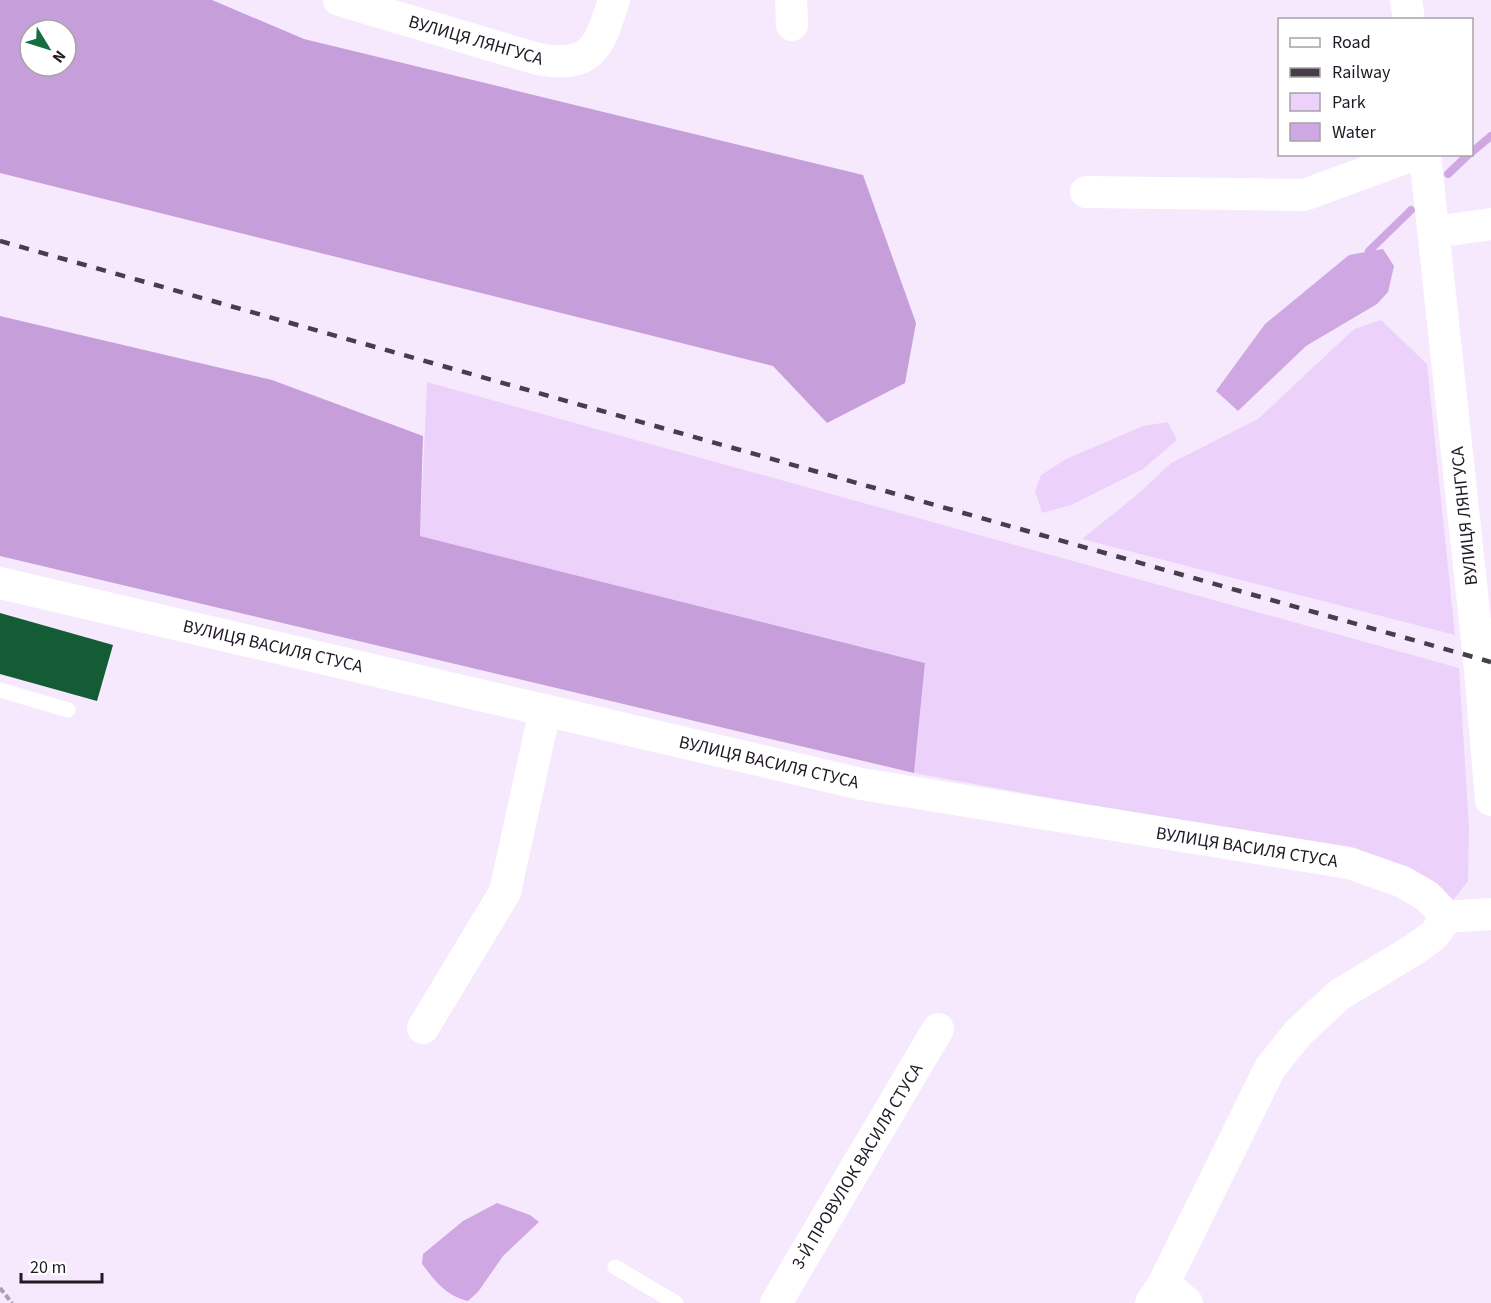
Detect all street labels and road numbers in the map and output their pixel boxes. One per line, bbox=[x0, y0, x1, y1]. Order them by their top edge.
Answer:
street label: ВУЛИЦЯ ЛЯНГУСА bbox=[405, 9, 546, 72]
street label: ВУЛИЦЯ ЛЯНГУСА bbox=[1445, 445, 1484, 587]
street label: ВУЛИЦЯ ВАСИЛЯ СТУСА bbox=[180, 614, 366, 679]
street label: ВУЛИЦЯ ВАСИЛЯ СТУСА bbox=[676, 730, 862, 795]
street label: ВУЛИЦЯ ВАСИЛЯ СТУСА bbox=[1154, 821, 1340, 874]
street label: 3-Й ПРОВУЛОК ВАСИЛЯ СТУСА bbox=[786, 1058, 929, 1274]

